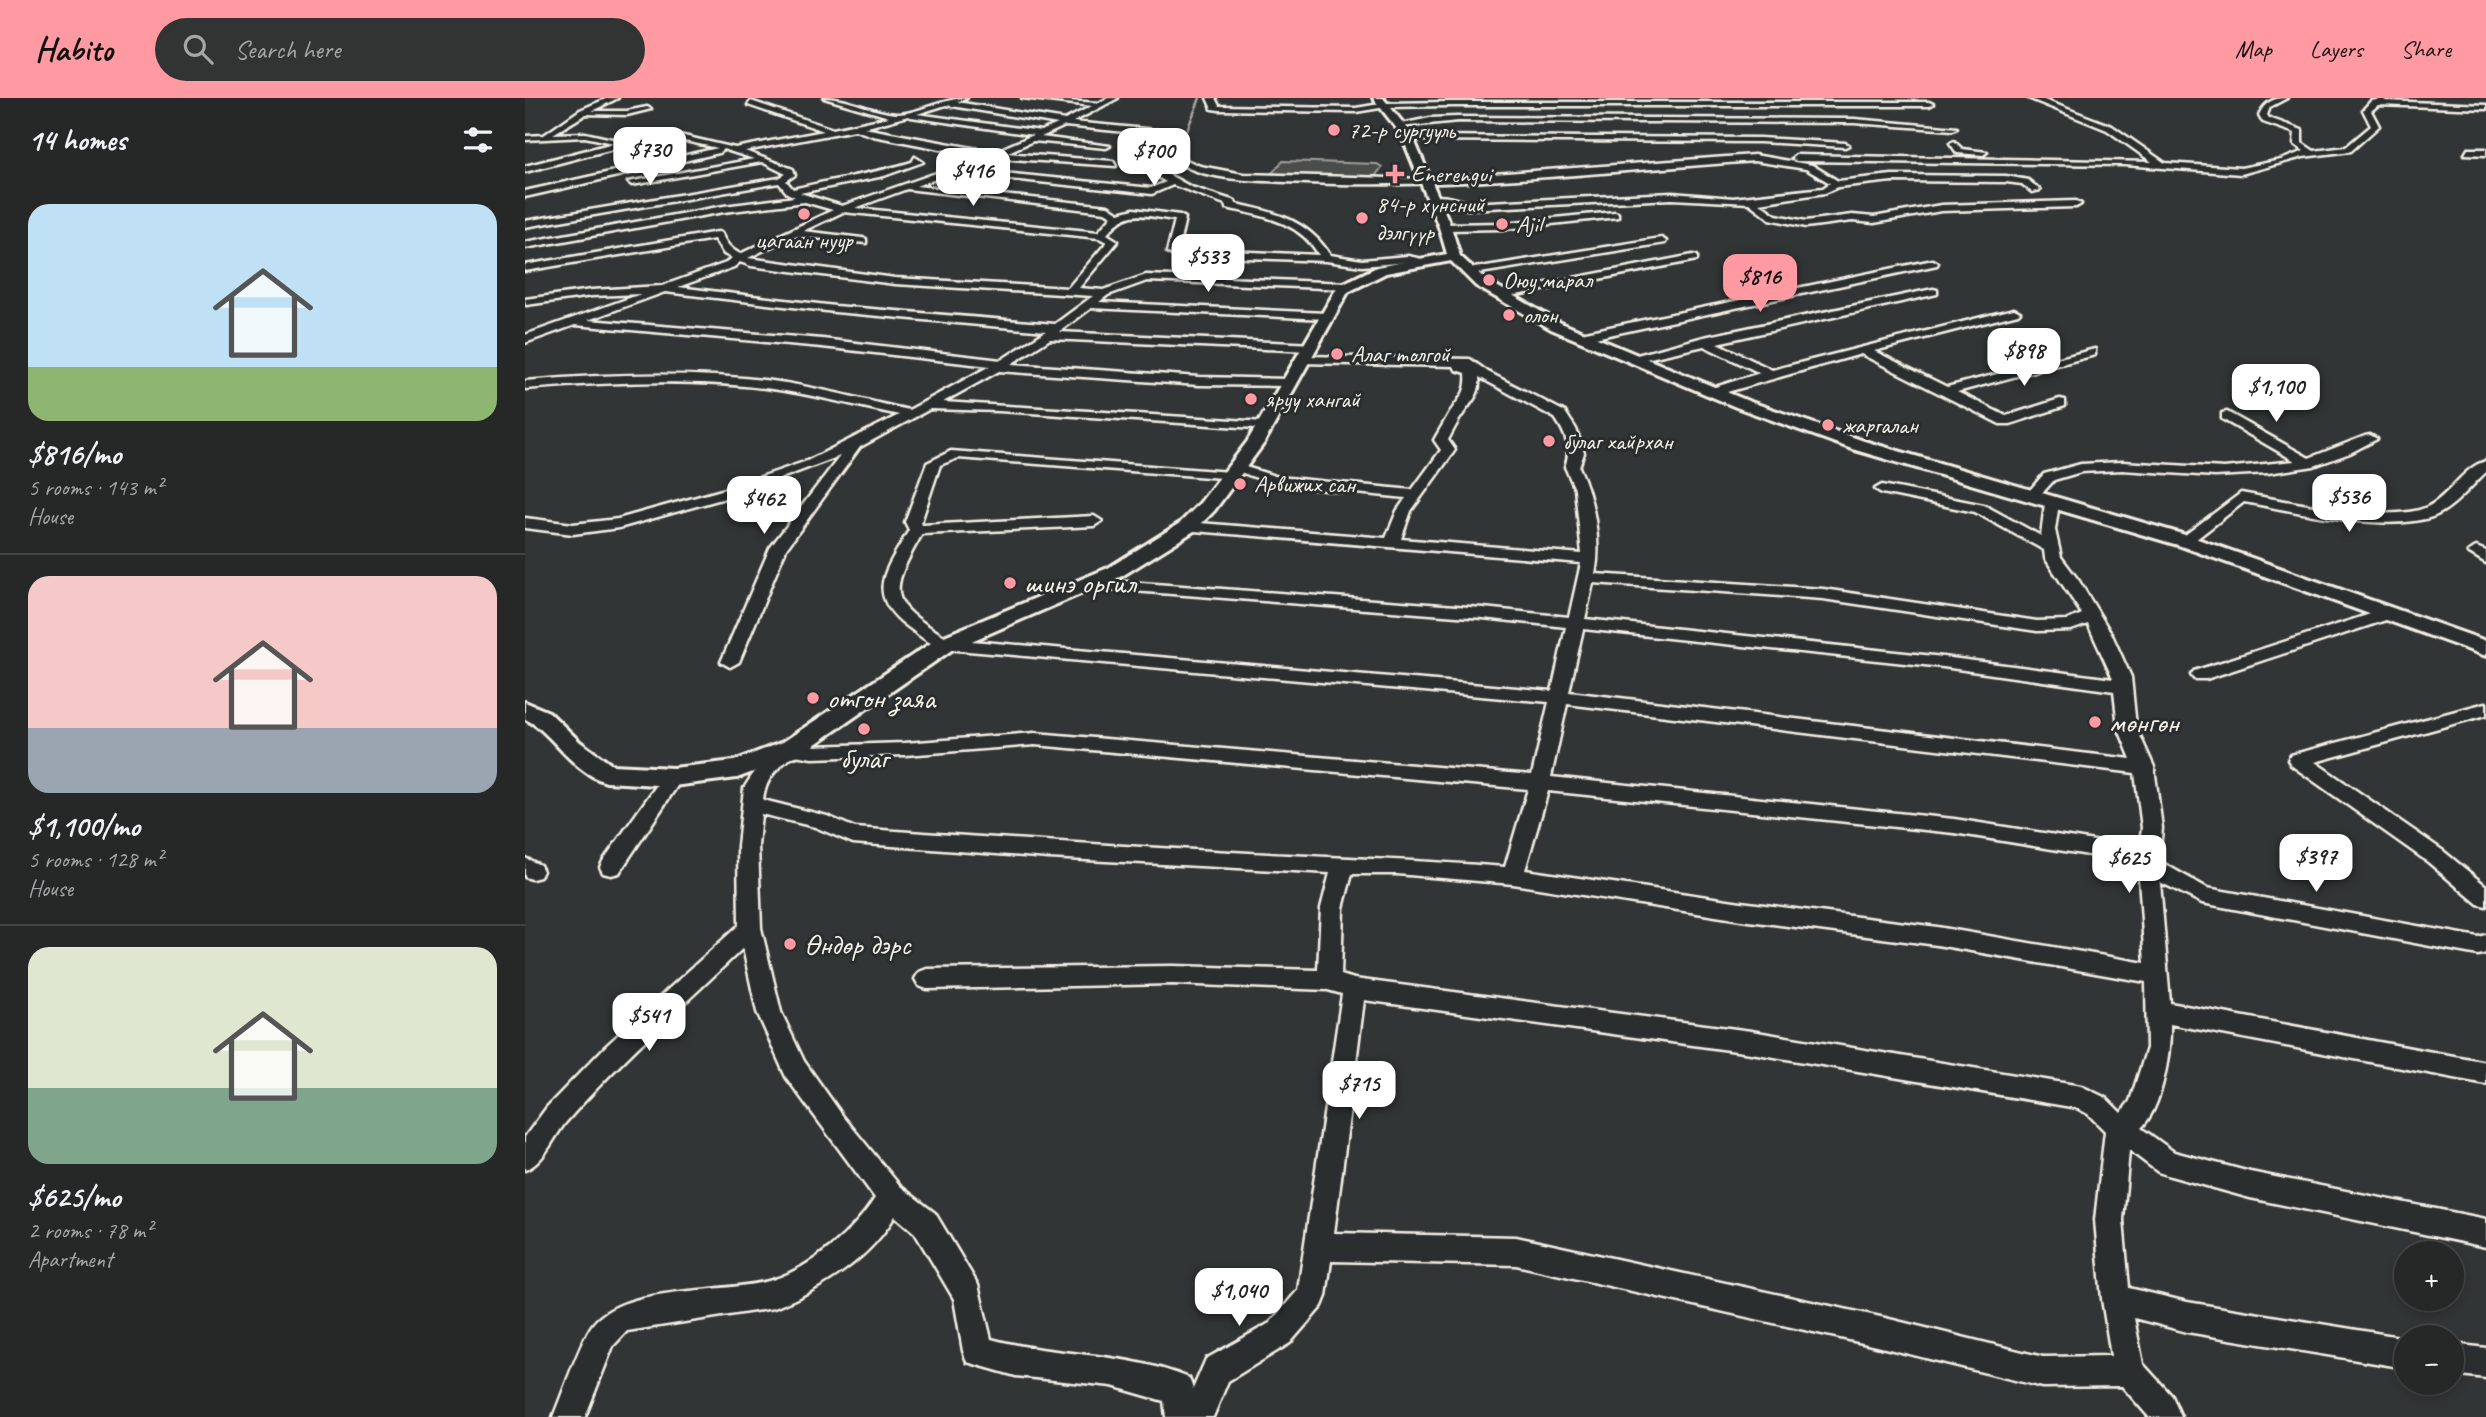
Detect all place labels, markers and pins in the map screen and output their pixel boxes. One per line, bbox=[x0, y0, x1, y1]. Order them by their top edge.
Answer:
place label: 72-р сургууль bbox=[1348, 115, 1456, 145]
marker: 72-р сургууль bbox=[1326, 122, 1342, 138]
pin: $730 bbox=[609, 127, 691, 187]
pin: $700 bbox=[1113, 129, 1195, 188]
pin: $416 bbox=[932, 148, 1014, 208]
place label: Enerengui bbox=[1411, 159, 1494, 189]
marker: Enerengui bbox=[1385, 164, 1405, 184]
place label: 84-р хүнсний дэлгүүр bbox=[1376, 189, 1487, 247]
marker: цагаан нуур bbox=[796, 206, 812, 222]
place label: Ajil bbox=[1516, 209, 1546, 239]
marker: 84-р хүнсний дэлгүүр bbox=[1354, 210, 1370, 226]
marker: Ajil bbox=[1494, 216, 1510, 232]
place label: цагаан нуур bbox=[756, 225, 854, 255]
pin: $533 bbox=[1167, 234, 1249, 294]
pin: $816 bbox=[1719, 254, 1801, 314]
place label: Оюу марал bbox=[1503, 265, 1594, 295]
marker: Оюу марал bbox=[1481, 272, 1497, 288]
place label: олон bbox=[1523, 300, 1559, 330]
marker: олон bbox=[1501, 307, 1517, 323]
pin: $898 bbox=[1983, 328, 2065, 388]
place label: Алаг толгой bbox=[1351, 339, 1452, 369]
marker: Алаг толгой bbox=[1329, 346, 1345, 362]
pin: $1,100 bbox=[2219, 364, 2333, 424]
place label: яруу хангай bbox=[1265, 384, 1362, 414]
marker: яруу хангай bbox=[1243, 391, 1259, 407]
place label: жаргалан bbox=[1842, 410, 1919, 440]
marker: жаргалан bbox=[1820, 417, 1836, 433]
place label: булаг хайрхан bbox=[1563, 426, 1675, 456]
marker: булаг хайрхан bbox=[1541, 433, 1557, 449]
place label: Арвижих сан bbox=[1254, 469, 1357, 499]
pin: $536 bbox=[2308, 474, 2390, 534]
pin: $462 bbox=[723, 476, 805, 536]
marker: Арвижих сан bbox=[1232, 476, 1248, 492]
place label: шинэ оргил bbox=[1024, 564, 1138, 602]
marker: шинэ оргил bbox=[1002, 575, 1018, 591]
place label: отгон заяа bbox=[827, 679, 937, 717]
marker: отгон заяа bbox=[805, 690, 821, 706]
place label: мөнгөн bbox=[2109, 703, 2181, 741]
marker: мөнгөн bbox=[2087, 714, 2103, 730]
marker: булаг bbox=[856, 721, 872, 737]
place label: булаг bbox=[840, 739, 892, 777]
pin: $397 bbox=[2275, 834, 2357, 894]
pin: $625 bbox=[2088, 836, 2170, 895]
place label: Өндөр дэрс bbox=[804, 925, 912, 963]
marker: Өндөр дэрс bbox=[782, 936, 798, 952]
pin: $541 bbox=[608, 993, 690, 1053]
pin: $715 bbox=[1318, 1062, 1400, 1121]
pin: $1,040 bbox=[1182, 1268, 1296, 1328]

